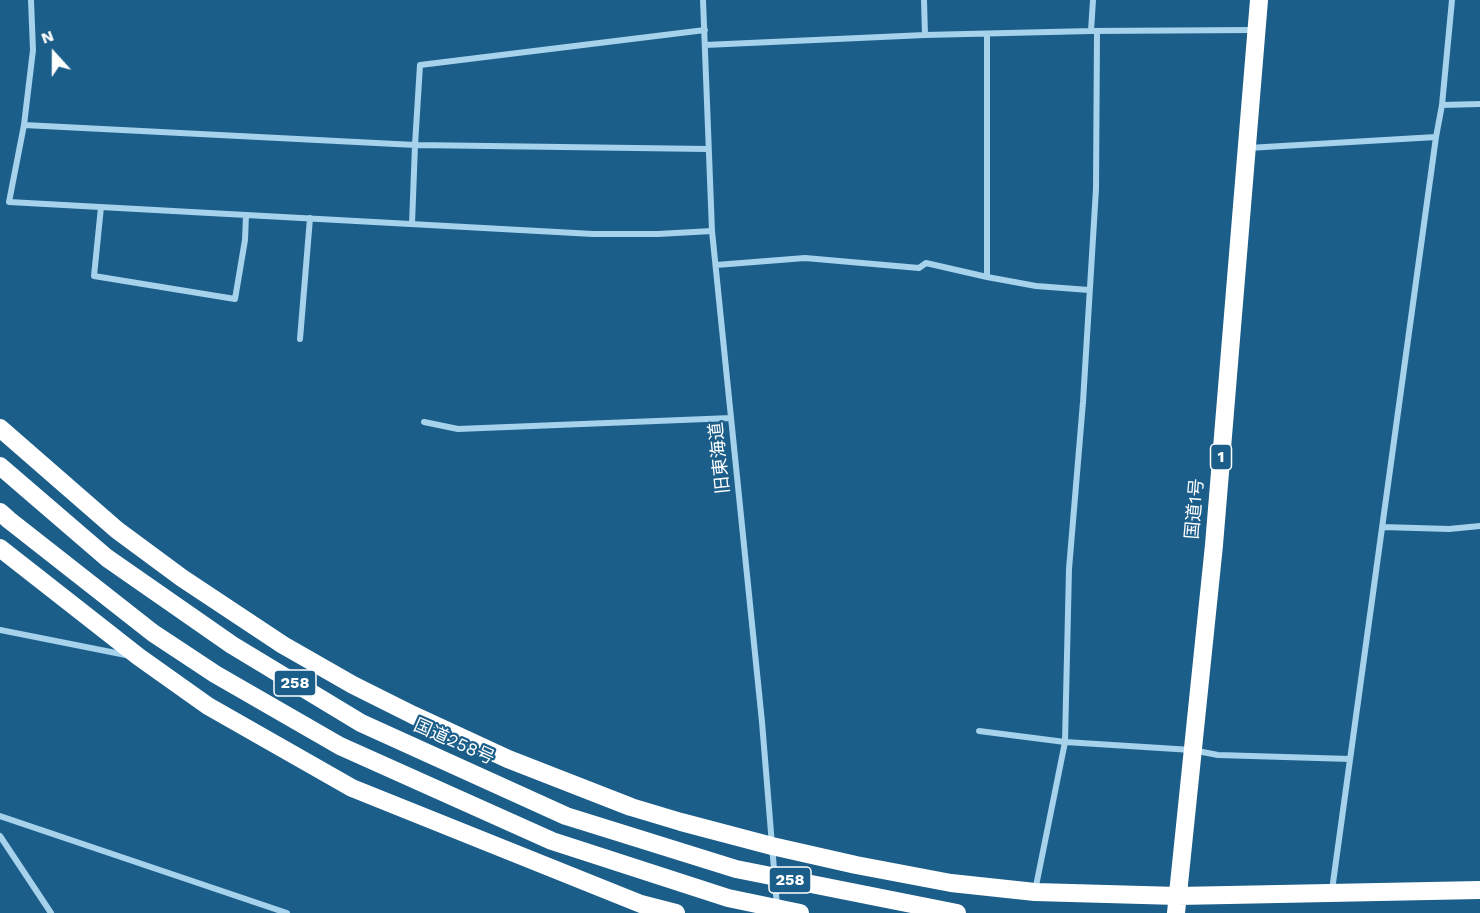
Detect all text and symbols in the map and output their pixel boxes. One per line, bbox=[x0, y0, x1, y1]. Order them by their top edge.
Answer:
north arrow bbox=[24, 24, 84, 84]
text: N bbox=[38, 26, 56, 48]
street label: 旧東海道 bbox=[705, 421, 735, 495]
road number: 1 bbox=[1210, 444, 1232, 470]
street label: 国道1号 bbox=[1182, 478, 1208, 540]
road number: 258 bbox=[274, 670, 316, 696]
street label: 国道258号 bbox=[410, 715, 498, 769]
road number: 258 bbox=[769, 867, 811, 893]

